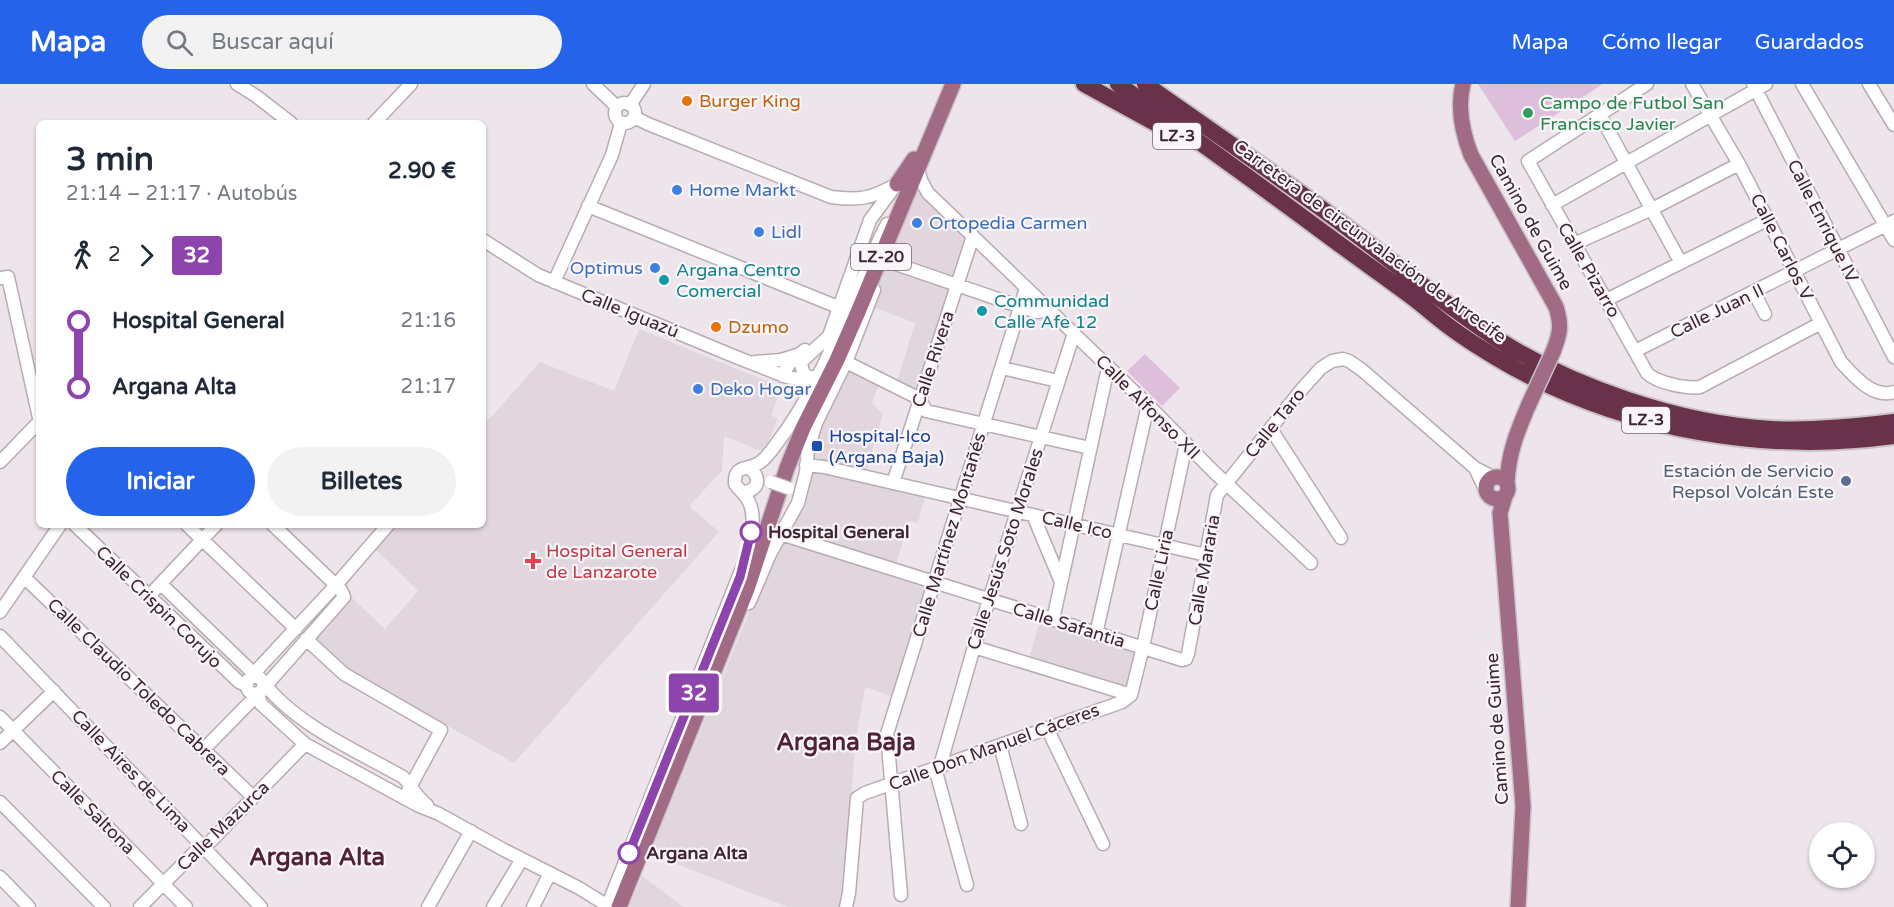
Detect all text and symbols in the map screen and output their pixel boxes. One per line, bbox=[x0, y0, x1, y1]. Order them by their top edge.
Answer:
search box bbox=[142, 15, 562, 69]
text: Mapa bbox=[30, 25, 106, 59]
icon: search bbox=[163, 26, 196, 59]
text: Buscar aquí bbox=[211, 29, 334, 55]
text: Mapa bbox=[1511, 30, 1569, 55]
text: Cómo llegar bbox=[1602, 30, 1722, 55]
text: Guardados bbox=[1755, 30, 1864, 55]
place label: Burger King bbox=[699, 90, 801, 112]
place label: Campo de Futbol San Francisco Javier bbox=[1540, 92, 1724, 135]
marker: Burger King bbox=[680, 94, 694, 108]
marker: Campo de Futbol San Francisco Javier bbox=[1521, 106, 1535, 120]
road number: LZ-3 bbox=[1153, 123, 1201, 149]
street label: Carretera de circunvalación de Arrecife bbox=[1229, 135, 1511, 347]
text: 3 min bbox=[66, 140, 154, 179]
street label: Camino de Guime bbox=[1484, 150, 1578, 294]
street label: Calle Enrique IV bbox=[1783, 156, 1864, 287]
text: 2.90 € bbox=[388, 158, 456, 184]
place label: Home Markt bbox=[689, 179, 796, 201]
text: 21:14 – 21:17 · Autobús bbox=[66, 182, 297, 206]
marker: Home Markt bbox=[670, 183, 684, 197]
street label: Calle Carlos V bbox=[1746, 190, 1819, 305]
place label: Ortopedia Carmen bbox=[929, 212, 1087, 234]
marker: Ortopedia Carmen bbox=[910, 216, 924, 230]
street label: Calle Pizarro bbox=[1553, 218, 1625, 322]
place label: Lidl bbox=[771, 221, 802, 243]
marker: Lidl bbox=[752, 225, 766, 239]
icon: walk bbox=[66, 239, 99, 272]
icon: forward bbox=[130, 239, 163, 272]
text: 2 bbox=[108, 243, 121, 267]
text: 32 bbox=[184, 243, 210, 268]
road number: LZ-20 bbox=[851, 244, 911, 270]
place label: Optimus bbox=[570, 257, 643, 279]
place label: Argana Centro Comercial bbox=[676, 259, 801, 302]
marker: Optimus bbox=[648, 261, 662, 275]
marker: Argana Centro Comercial bbox=[657, 273, 671, 287]
street label: Calle Juan II bbox=[1666, 279, 1768, 343]
street label: Calle Iguazú bbox=[578, 283, 682, 343]
place label: Communidad Calle Afe 12 bbox=[994, 290, 1109, 333]
marker: Communidad Calle Afe 12 bbox=[975, 304, 989, 318]
text: Hospital General bbox=[112, 308, 285, 334]
street label: Calle Rivera bbox=[907, 308, 959, 410]
text: 21:16 bbox=[401, 309, 456, 333]
place label: Dzumo bbox=[728, 316, 789, 338]
marker: Dzumo bbox=[709, 320, 723, 334]
street label: Calle Alfonso XII bbox=[1091, 350, 1205, 464]
text: Argana Alta bbox=[112, 374, 237, 400]
text: 21:17 bbox=[401, 375, 456, 399]
place label: Deko Hogar bbox=[710, 378, 811, 400]
marker: Deko Hogar bbox=[691, 382, 705, 396]
street label: Calle Taro bbox=[1240, 384, 1310, 462]
road number: LZ-3 bbox=[1622, 407, 1670, 433]
place label: Hospital-Ico (Argana Baja) bbox=[829, 425, 944, 468]
street label: Calle Martínez Montañés bbox=[907, 430, 991, 640]
marker: Hospital-Ico (Argana Baja) bbox=[810, 439, 824, 453]
street label: Calle Jesús Soto Morales bbox=[962, 445, 1048, 653]
button: Iniciar bbox=[66, 447, 255, 516]
button: Billetes bbox=[267, 447, 456, 516]
place label: Estación de Servicio Repsol Volcán Este bbox=[1663, 460, 1834, 503]
marker: Estación de Servicio Repsol Volcán Este bbox=[1839, 474, 1853, 488]
street label: Calle Ico bbox=[1040, 506, 1115, 544]
street label: Calle Mararia bbox=[1183, 513, 1225, 627]
marker: Hospital General bbox=[740, 521, 762, 543]
place label: Hospital General bbox=[768, 521, 909, 543]
street label: Calle Liria bbox=[1140, 527, 1178, 613]
place label: Hospital General de Lanzarote bbox=[546, 540, 687, 583]
street label: Calle Crispin Corujo bbox=[91, 541, 227, 673]
marker: Hospital General de Lanzarote bbox=[524, 552, 542, 570]
street label: Calle Claudio Toledo Cabrera bbox=[43, 594, 235, 780]
street label: Calle Safantia bbox=[1010, 597, 1128, 653]
street label: Camino de Guime bbox=[1481, 652, 1513, 806]
line badge: 32 bbox=[667, 674, 721, 712]
text: 32 bbox=[681, 681, 707, 706]
street label: Calle Don Manuel Cáceres bbox=[886, 699, 1102, 795]
street label: Calle Aires de Lima bbox=[67, 705, 195, 837]
district label: Argana Baja bbox=[776, 728, 916, 757]
street label: Calle Saltona bbox=[46, 765, 140, 859]
street label: Calle Mazurca bbox=[172, 776, 274, 876]
map controls bbox=[1809, 822, 1875, 888]
button: locate bbox=[1809, 822, 1875, 888]
marker: Argana Alta bbox=[618, 842, 640, 864]
place label: Argana Alta bbox=[646, 842, 748, 864]
district label: Argana Alta bbox=[249, 843, 385, 872]

